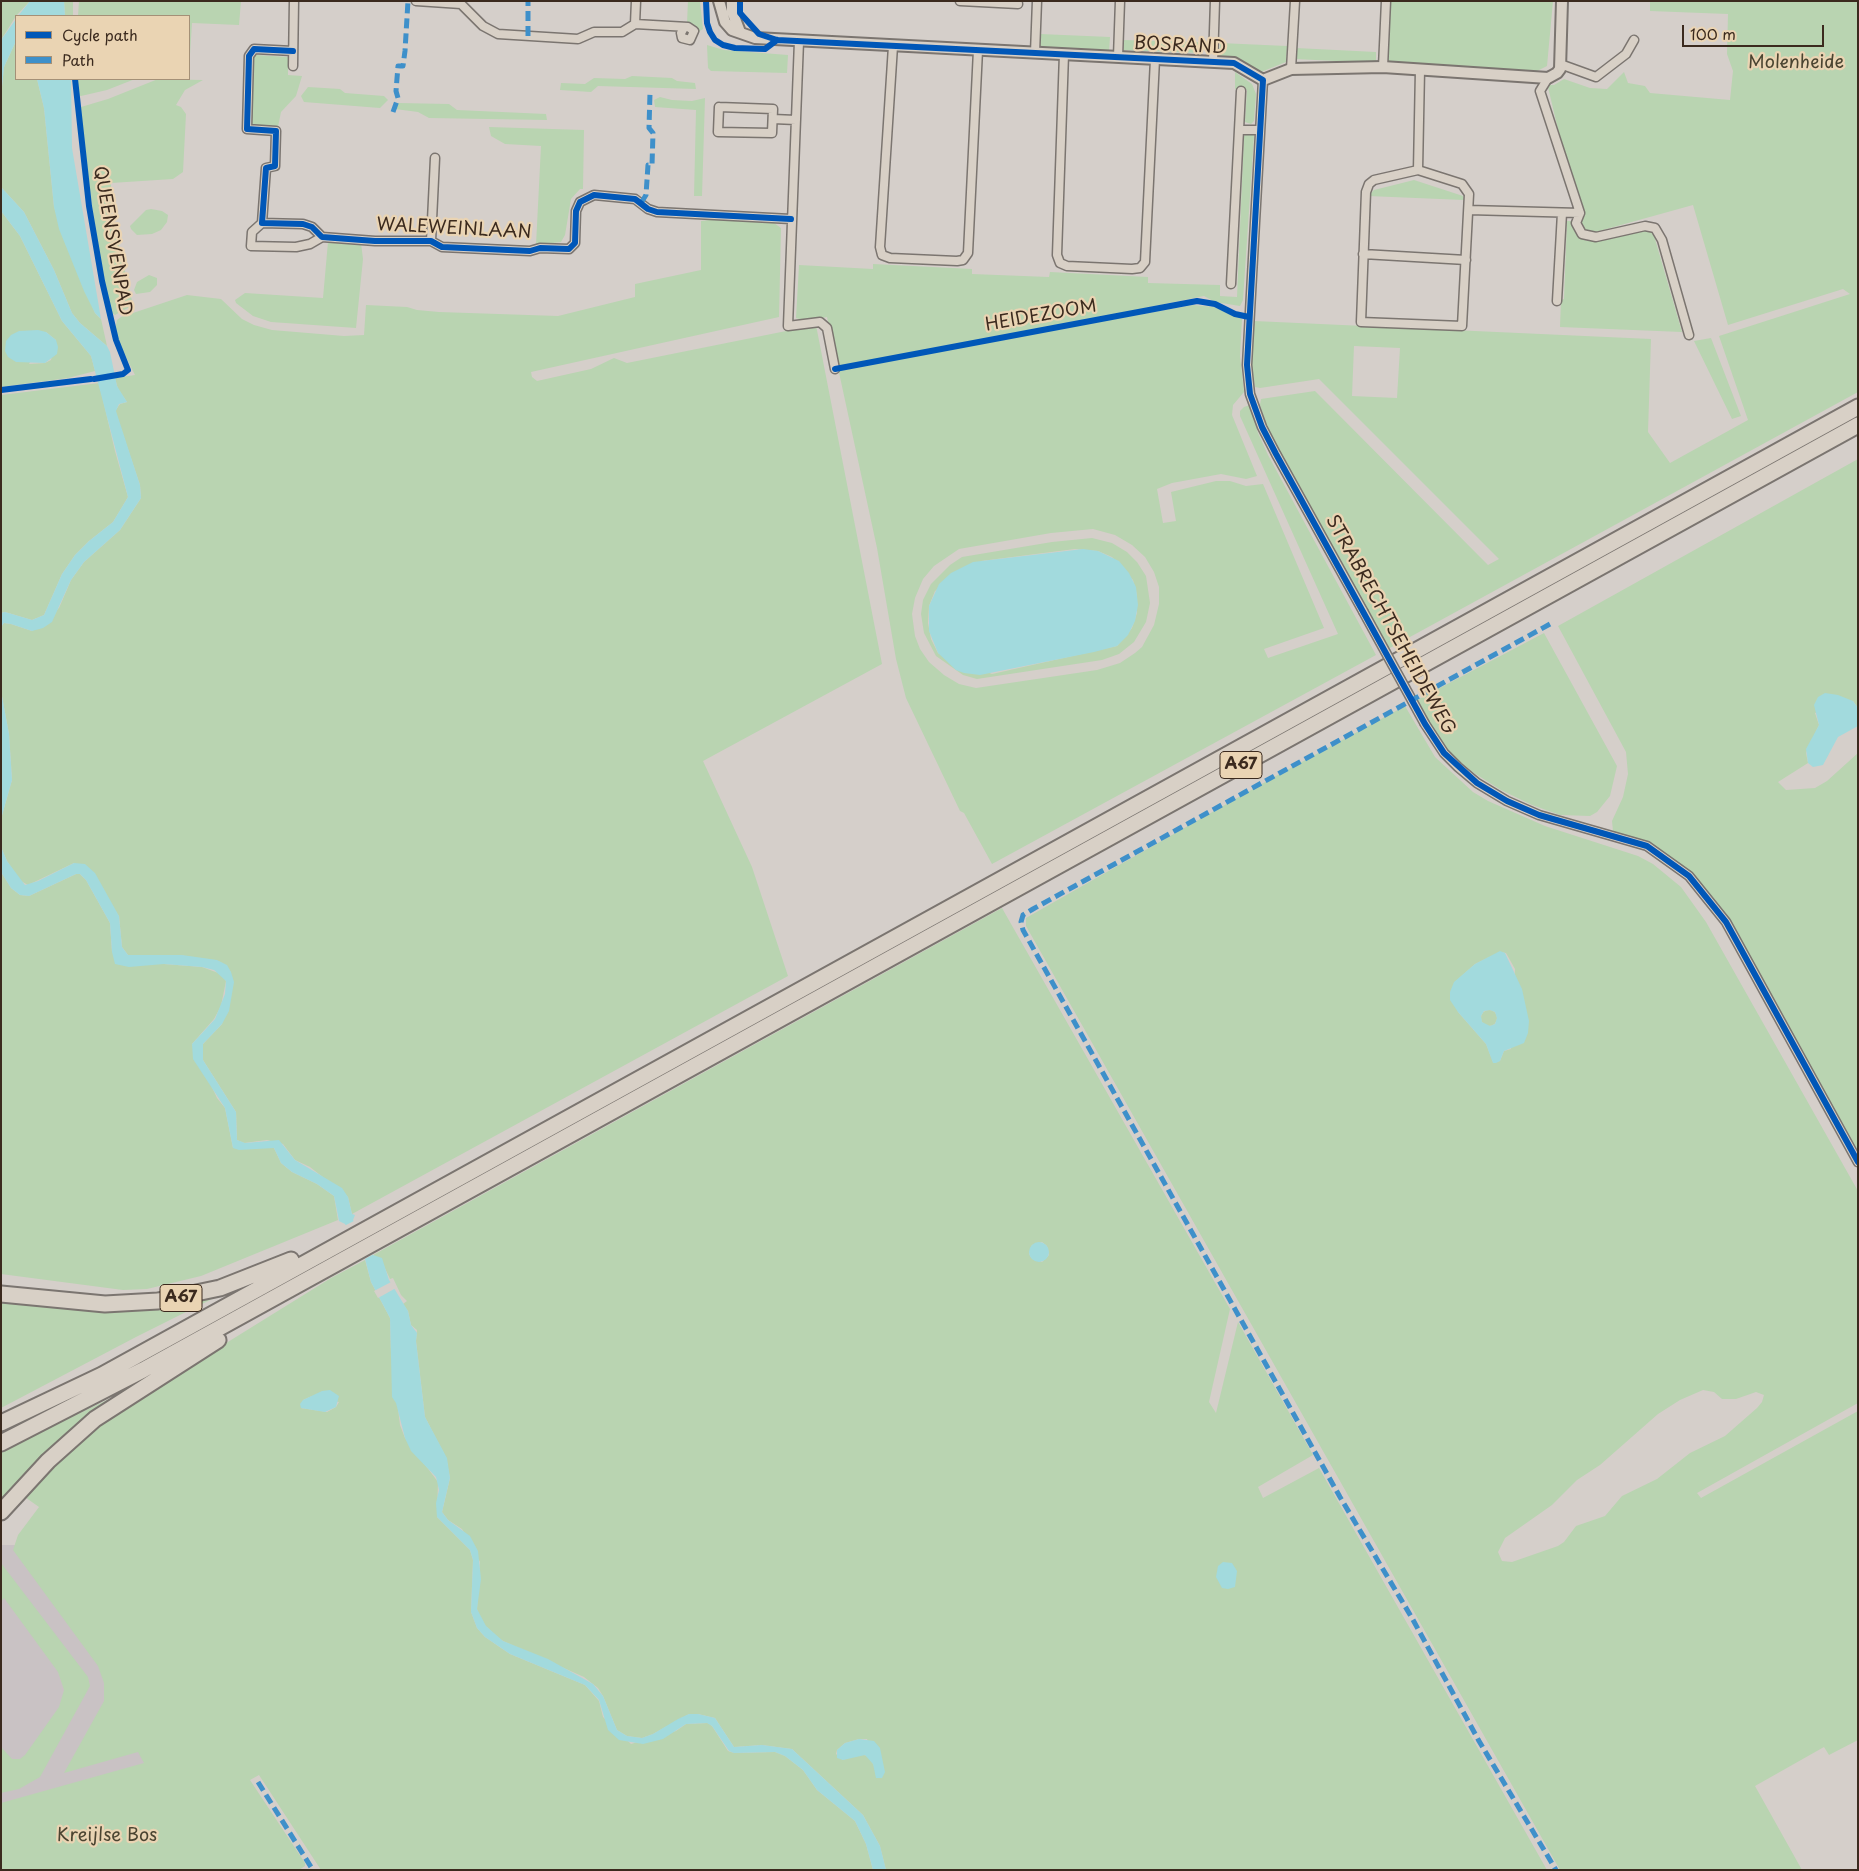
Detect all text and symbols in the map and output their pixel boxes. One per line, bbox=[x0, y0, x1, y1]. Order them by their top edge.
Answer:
legend bbox=[15, 15, 190, 80]
scale bar bbox=[1684, 15, 1826, 47]
text: 100 m bbox=[1690, 22, 1736, 45]
text: Cycle path bbox=[62, 23, 138, 46]
street label: BOSRAND bbox=[1133, 33, 1227, 59]
text: Path bbox=[62, 48, 94, 71]
park label: Molenheide bbox=[1748, 52, 1844, 74]
street label: QUEENSVENPAD bbox=[88, 164, 136, 318]
street label: WALEWEINLAAN bbox=[376, 214, 532, 244]
street label: HEIDEZOOM bbox=[984, 296, 1098, 336]
street label: STRABRECHTSEHEIDEWEG bbox=[1321, 511, 1459, 739]
road number: A67 bbox=[1220, 752, 1262, 778]
road number: A67 bbox=[160, 1285, 202, 1312]
park label: Kreijlse Bos bbox=[57, 1825, 157, 1847]

